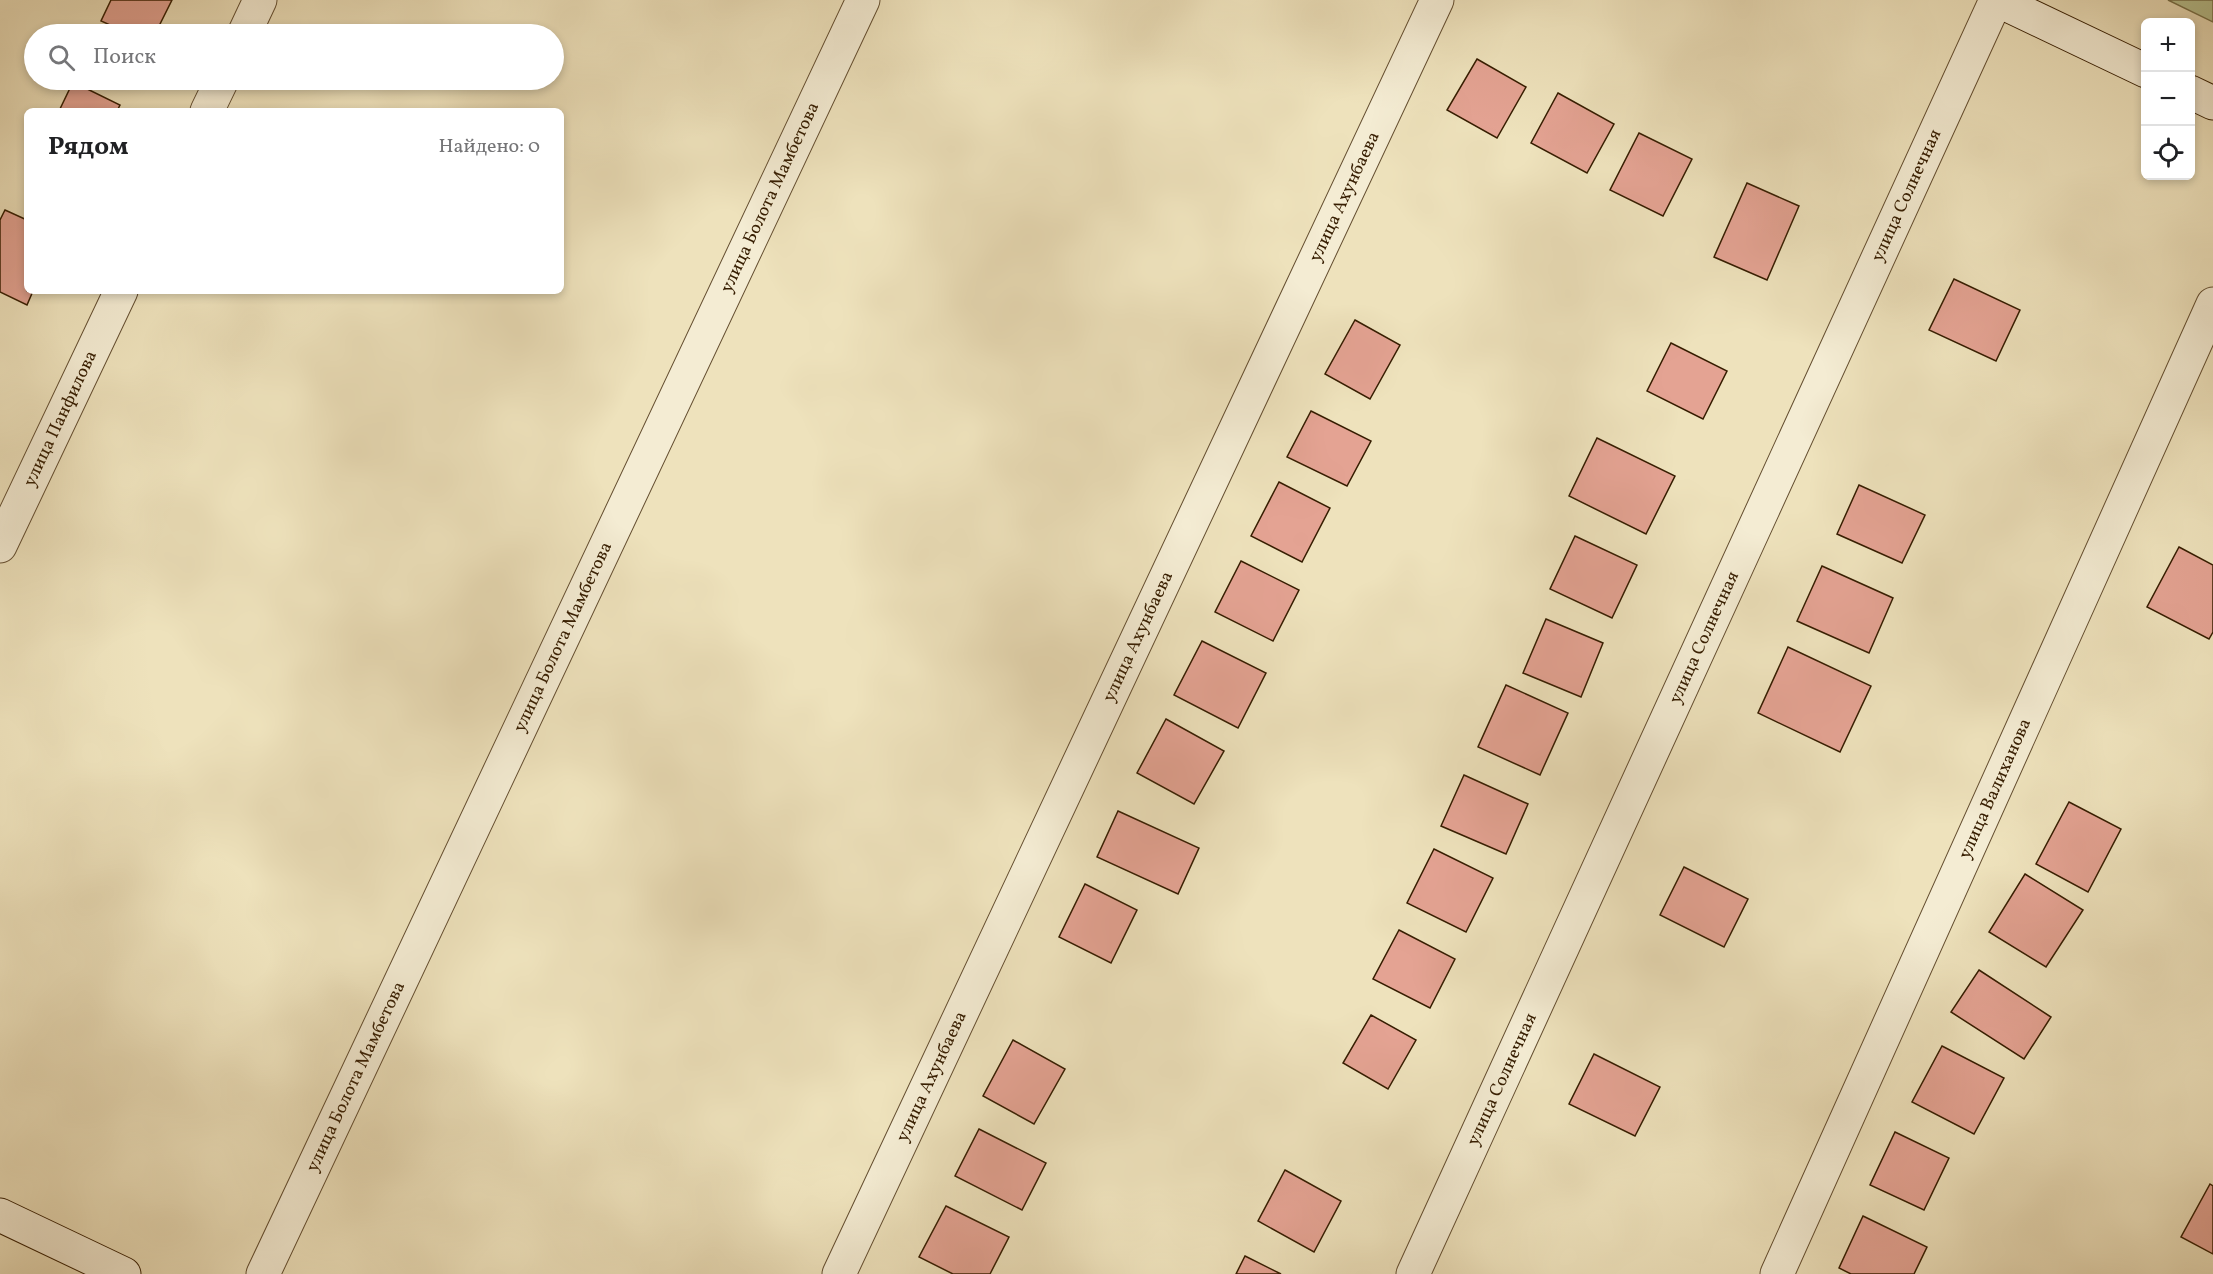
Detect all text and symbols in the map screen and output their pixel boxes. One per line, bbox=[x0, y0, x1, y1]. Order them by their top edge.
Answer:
map controls bbox=[2141, 18, 2195, 180]
button: + bbox=[2141, 18, 2195, 72]
search box bbox=[24, 24, 564, 90]
icon: search bbox=[45, 41, 78, 74]
text: Поиск bbox=[93, 42, 156, 73]
button: − bbox=[2141, 72, 2195, 126]
street label: улица Болота Мамбетова bbox=[714, 98, 826, 297]
street label: улица Солнечная bbox=[1865, 125, 1948, 266]
button: locate bbox=[2141, 126, 2195, 180]
street label: улица Ахунбаева bbox=[1303, 127, 1386, 266]
text: Рядом bbox=[48, 129, 128, 165]
text: Найдено: 0 bbox=[438, 133, 540, 161]
street label: улица Панфилова bbox=[17, 346, 104, 491]
street label: улица Болота Мамбетова bbox=[507, 538, 619, 737]
street label: улица Ахунбаева bbox=[1097, 567, 1180, 706]
street label: улица Солнечная bbox=[1663, 567, 1745, 708]
street label: улица Валиханова bbox=[1953, 714, 2038, 863]
street label: улица Болота Мамбетова bbox=[300, 977, 412, 1176]
street label: улица Ахунбаева bbox=[890, 1007, 973, 1146]
street label: улица Солнечная bbox=[1461, 1009, 1543, 1150]

